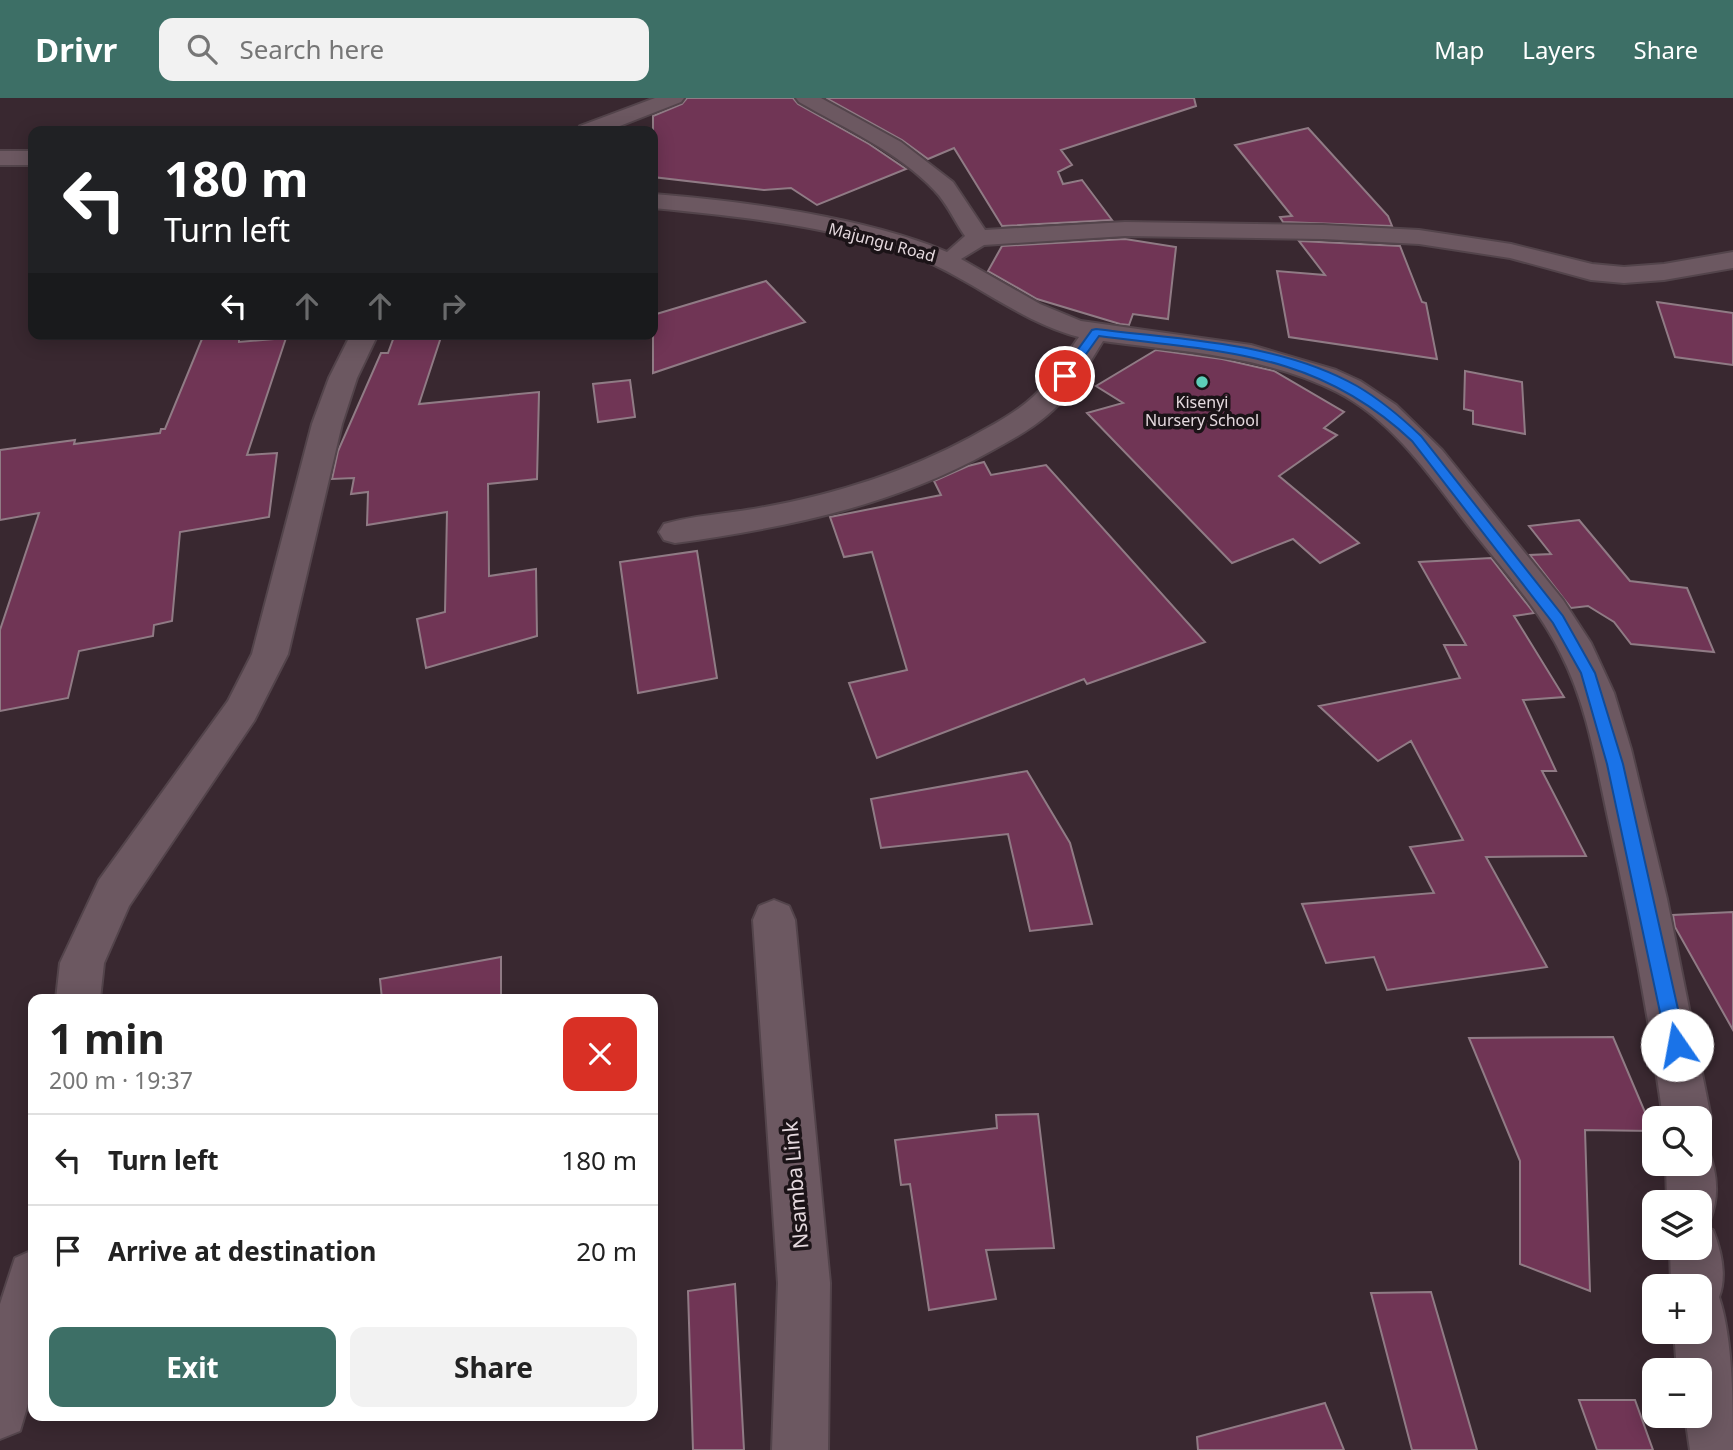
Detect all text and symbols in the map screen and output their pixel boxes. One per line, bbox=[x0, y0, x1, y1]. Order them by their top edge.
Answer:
search box bbox=[159, 18, 649, 81]
text: Drivr bbox=[35, 27, 117, 72]
icon: search bbox=[183, 30, 221, 68]
text: Search here bbox=[239, 31, 384, 67]
text: Map bbox=[1434, 33, 1484, 66]
text: Layers bbox=[1522, 33, 1596, 66]
text: Share bbox=[1634, 33, 1698, 66]
text: 180 m bbox=[164, 145, 309, 211]
icon: left bbox=[49, 154, 140, 245]
text: Turn left bbox=[164, 208, 290, 251]
street label: Majungu Road bbox=[826, 217, 938, 267]
icon: left bbox=[215, 287, 253, 325]
icon: ahead bbox=[288, 287, 326, 325]
icon: ahead bbox=[361, 287, 399, 325]
icon: right bbox=[434, 287, 472, 325]
pin bbox=[1035, 346, 1095, 406]
icon: arrive bbox=[1046, 357, 1084, 395]
marker: Kisenyi Nursery School bbox=[1194, 374, 1210, 390]
place label: Kisenyi Nursery School bbox=[1145, 391, 1259, 431]
position arrow bbox=[1640, 1008, 1714, 1082]
text: 1 min bbox=[49, 1009, 165, 1066]
button: close bbox=[563, 1017, 637, 1091]
text: 200 m · 19:37 bbox=[49, 1064, 193, 1096]
map controls bbox=[1642, 1106, 1712, 1428]
button: search bbox=[1642, 1106, 1712, 1176]
street label: Nsamba Link bbox=[775, 1119, 815, 1250]
icon: left bbox=[49, 1141, 87, 1179]
text: Turn left bbox=[108, 1142, 219, 1178]
text: 180 m bbox=[561, 1142, 637, 1178]
button: layers bbox=[1642, 1190, 1712, 1260]
icon: arrive bbox=[49, 1232, 87, 1270]
text: Arrive at destination bbox=[108, 1233, 377, 1269]
text: 20 m bbox=[576, 1233, 637, 1269]
button: + bbox=[1642, 1274, 1712, 1344]
button: Exit bbox=[49, 1327, 336, 1407]
button: Share bbox=[350, 1327, 637, 1407]
button: − bbox=[1642, 1358, 1712, 1428]

